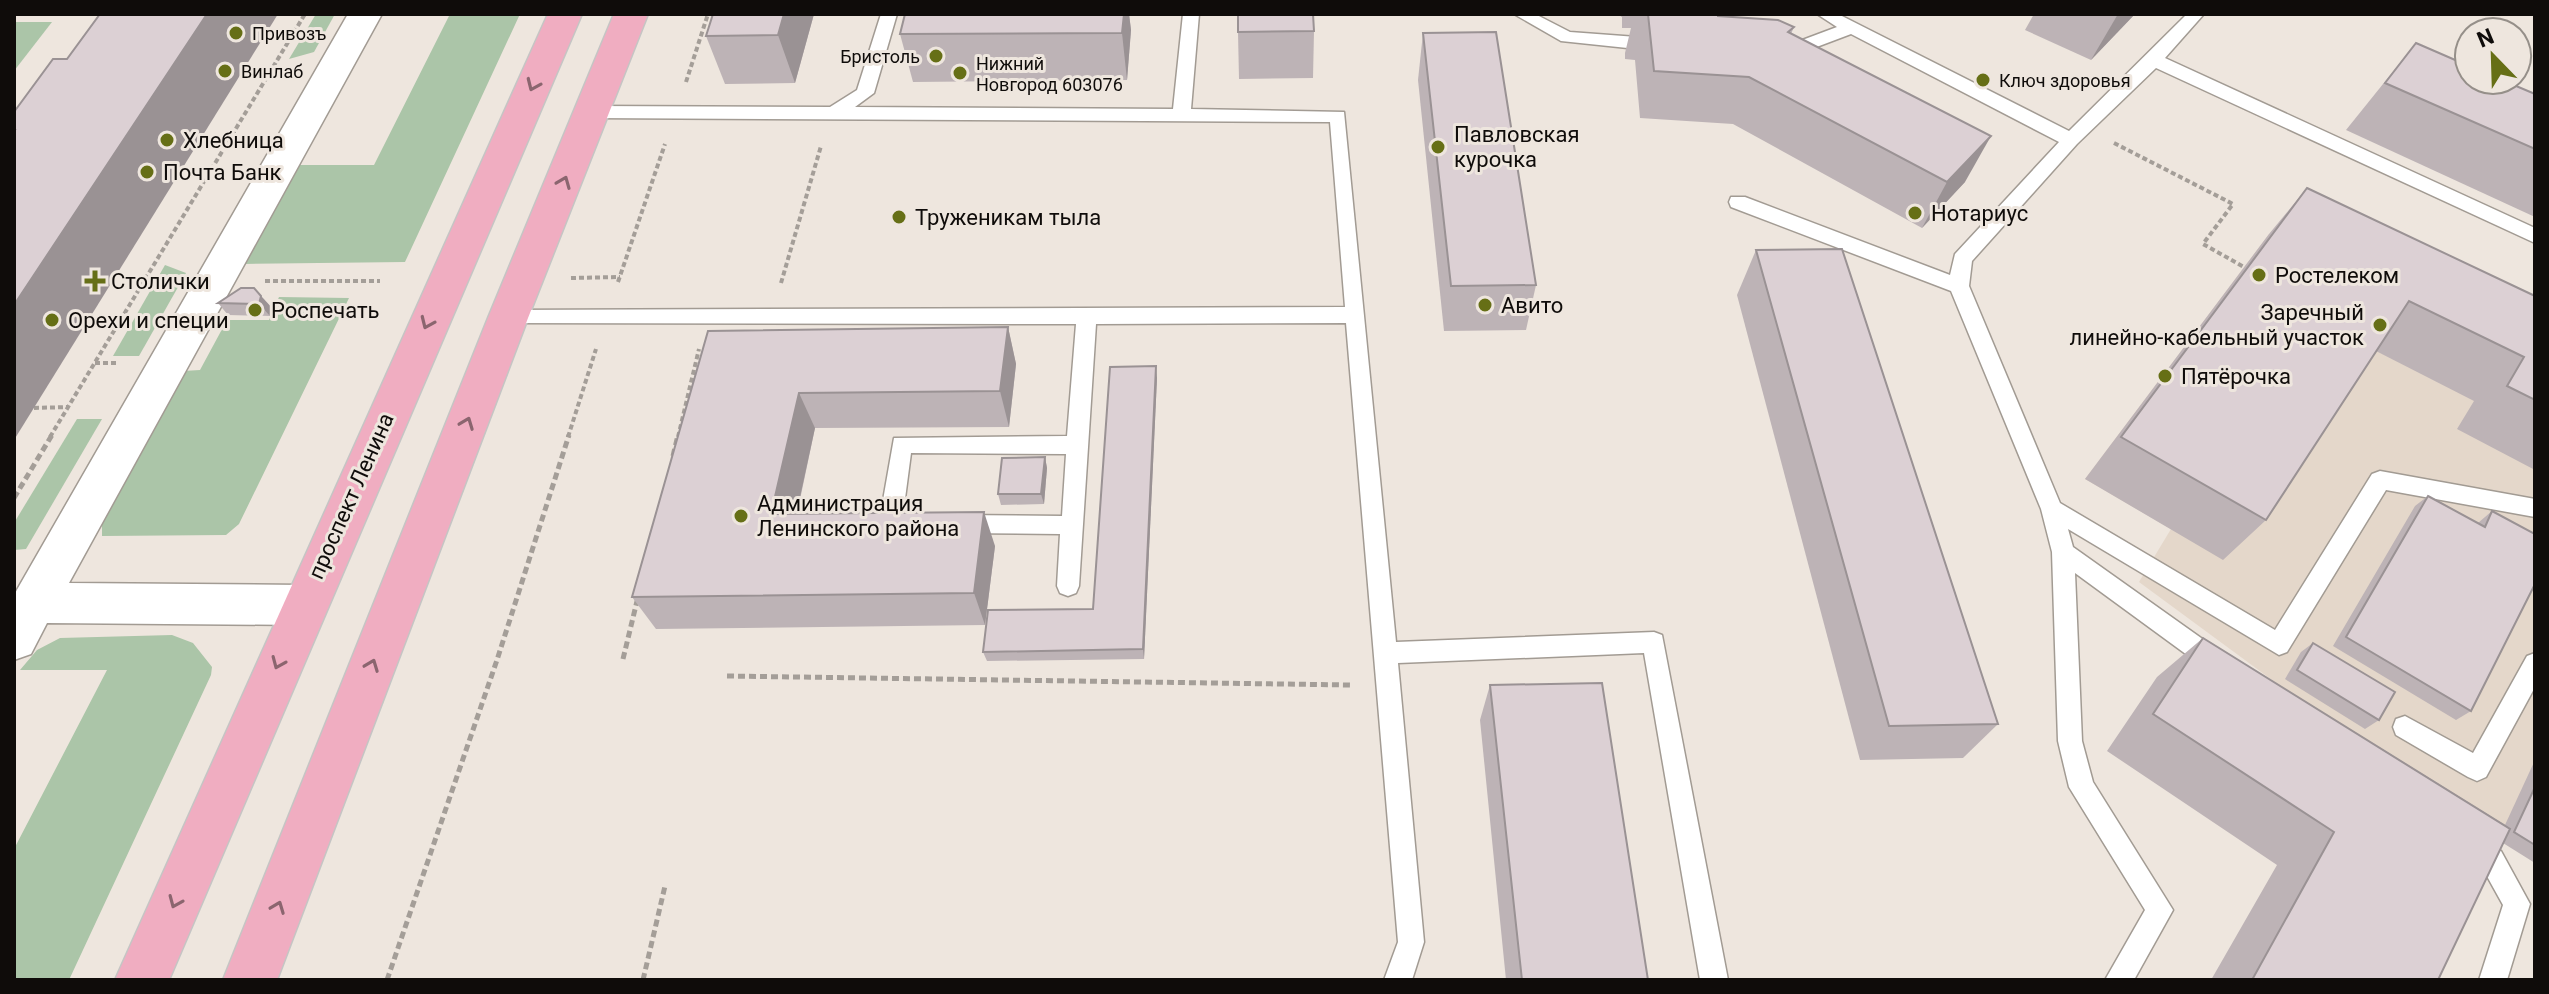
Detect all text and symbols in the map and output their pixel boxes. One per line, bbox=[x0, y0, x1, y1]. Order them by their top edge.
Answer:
north arrow bbox=[2453, 16, 2533, 96]
place label: Привозъ bbox=[252, 23, 326, 44]
marker: Привозъ bbox=[227, 24, 245, 42]
text: N bbox=[2473, 24, 2497, 53]
place label: Бристоль bbox=[840, 46, 920, 67]
marker: Бристоль bbox=[927, 47, 945, 65]
place label: Нижний Новгород 603076 bbox=[976, 53, 1123, 95]
place label: Винлаб bbox=[241, 61, 303, 82]
marker: Винлаб bbox=[216, 62, 234, 80]
marker: Нижний Новгород 603076 bbox=[951, 64, 969, 82]
place label: Ключ здоровья bbox=[1999, 70, 2131, 91]
marker: Ключ здоровья bbox=[1974, 71, 1992, 89]
one-way arrow bbox=[527, 77, 543, 92]
place label: Павловская курочка bbox=[1454, 122, 1580, 172]
place label: Хлебница bbox=[183, 128, 284, 153]
marker: Хлебница bbox=[158, 131, 176, 149]
marker: Павловская курочка bbox=[1429, 138, 1447, 156]
place label: Почта Банк bbox=[163, 160, 282, 185]
marker: Почта Банк bbox=[138, 163, 156, 181]
one-way arrow bbox=[554, 176, 571, 190]
place label: Нотариус bbox=[1931, 201, 2028, 226]
marker: Нотариус bbox=[1906, 204, 1924, 222]
place label: Труженикам тыла bbox=[915, 205, 1101, 230]
marker: Труженикам тыла bbox=[890, 208, 908, 226]
place label: Ростелеком bbox=[2275, 263, 2399, 288]
marker: Ростелеком bbox=[2250, 266, 2268, 284]
place label: Столички bbox=[111, 269, 210, 294]
marker: Столички bbox=[86, 272, 104, 290]
place label: Авито bbox=[1501, 293, 1563, 318]
marker: Авито bbox=[1476, 296, 1494, 314]
place label: Роспечать bbox=[271, 298, 379, 323]
place label: Заречный линейно-кабельный участок bbox=[2070, 300, 2364, 350]
marker: Роспечать bbox=[246, 301, 264, 319]
place label: Орехи и специи bbox=[68, 308, 229, 333]
marker: Орехи и специи bbox=[43, 311, 61, 329]
one-way arrow bbox=[421, 315, 437, 329]
marker: Заречный линейно-кабельный участок bbox=[2371, 316, 2389, 334]
place label: Пятёрочка bbox=[2181, 364, 2291, 389]
marker: Пятёрочка bbox=[2156, 367, 2174, 385]
street label: проспект Ленина bbox=[303, 409, 399, 583]
one-way arrow bbox=[457, 417, 473, 431]
place label: Администрация Ленинского района bbox=[757, 491, 959, 541]
marker: Администрация Ленинского района bbox=[732, 507, 750, 525]
one-way arrow bbox=[271, 655, 287, 670]
one-way arrow bbox=[362, 659, 379, 673]
one-way arrow bbox=[169, 894, 185, 908]
one-way arrow bbox=[268, 901, 285, 915]

